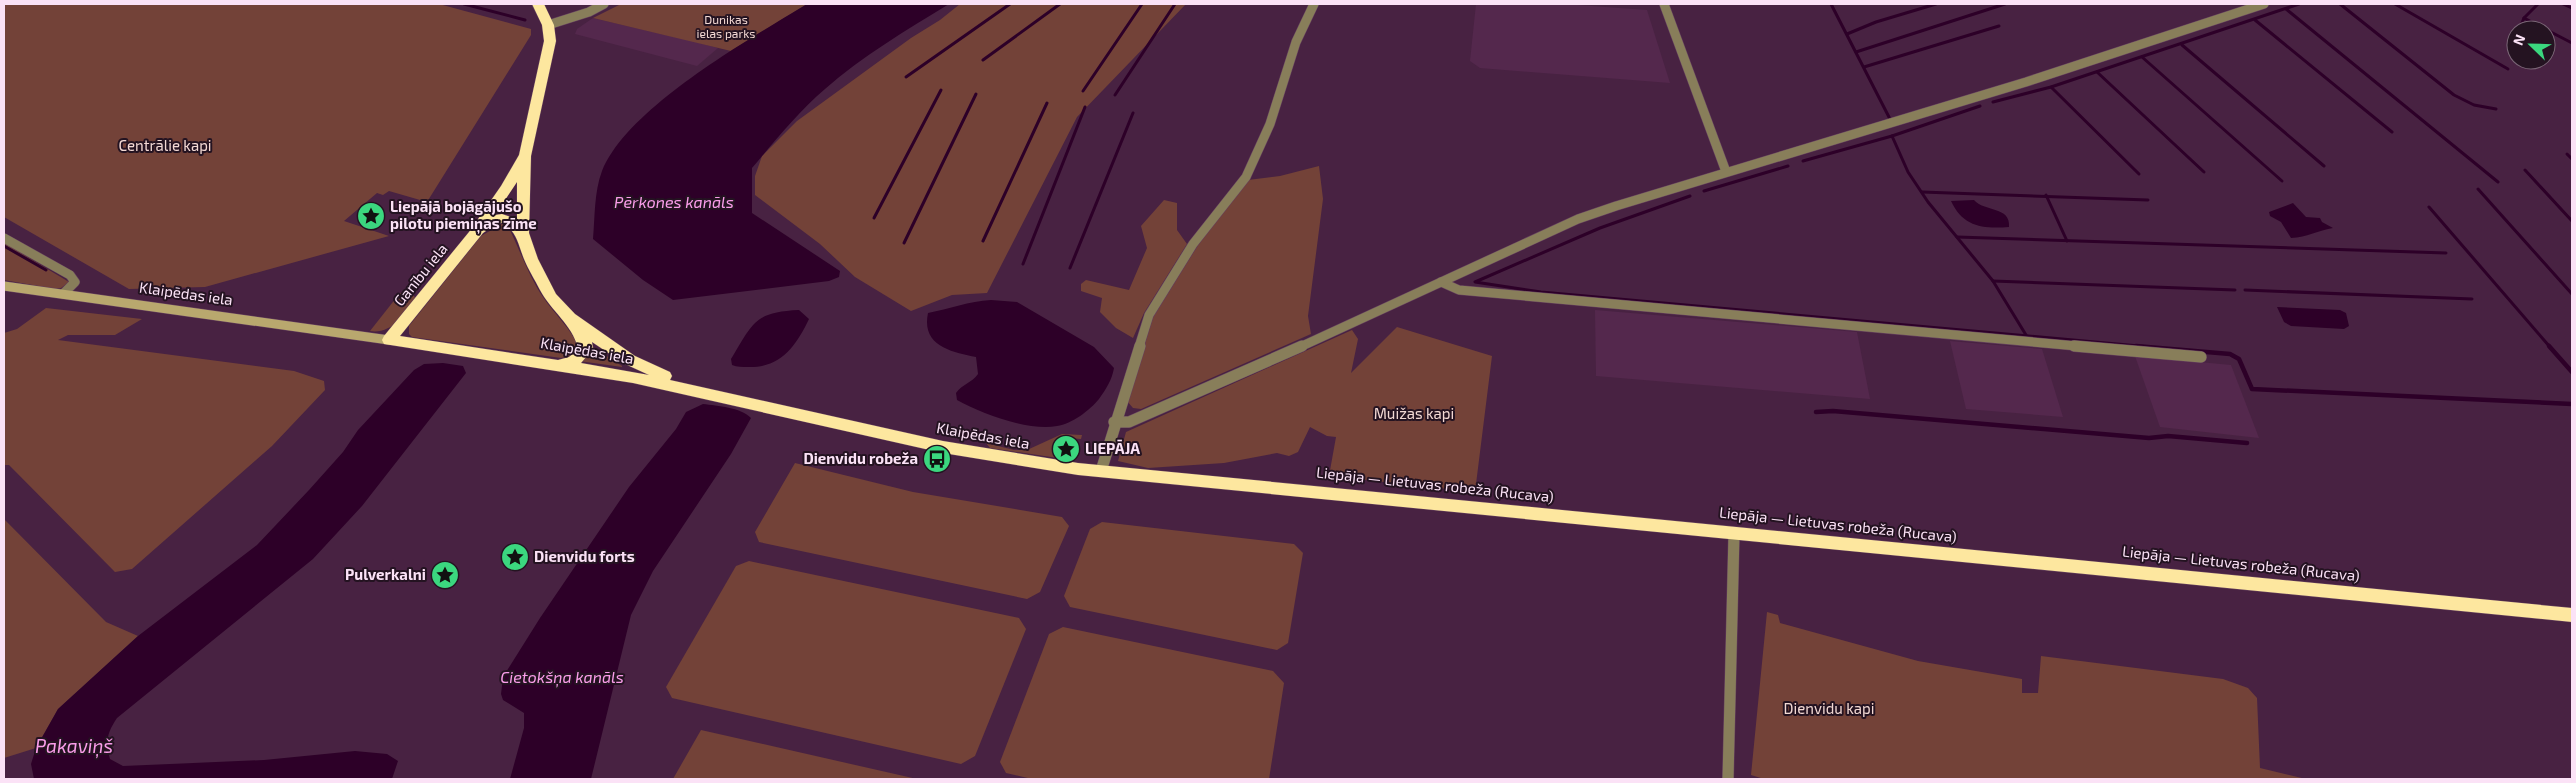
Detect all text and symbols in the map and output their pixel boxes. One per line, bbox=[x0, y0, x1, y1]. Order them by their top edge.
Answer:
park label: Dunikas ielas parks bbox=[697, 12, 755, 40]
north arrow bbox=[2506, 20, 2556, 70]
text: N bbox=[2509, 32, 2528, 48]
park label: Centrālie kapi bbox=[118, 136, 212, 154]
water label: Pērkones kanāls bbox=[614, 192, 734, 211]
place label: Liepājā bojāgājušo pilotu piemiņas zīme bbox=[390, 197, 537, 234]
place icon: Liepājā bojāgājušo pilotu piemiņas zīme bbox=[356, 201, 386, 231]
street label: Ganību iela bbox=[390, 240, 451, 309]
street label: Klaipēdas iela bbox=[138, 278, 234, 308]
street label: Klaipēdas iela bbox=[539, 333, 635, 367]
park label: Muižas kapi bbox=[1374, 404, 1454, 422]
street label: Klaipēdas iela bbox=[935, 418, 1031, 452]
place icon: LIEPĀJA bbox=[1051, 434, 1081, 464]
place label: LIEPĀJA bbox=[1085, 439, 1140, 457]
bus stop icon: Dienvidu robeža bbox=[922, 444, 952, 474]
place label: Dienvidu robeža bbox=[803, 449, 918, 467]
street label: Liepāja — Lietuvas robeža (Rucava) bbox=[1315, 463, 1555, 506]
street label: Liepāja — Lietuvas robeža (Rucava) bbox=[1718, 503, 1958, 546]
place icon: Dienvidu forts bbox=[500, 542, 530, 572]
street label: Liepāja — Lietuvas robeža (Rucava) bbox=[2121, 542, 2361, 585]
place label: Dienvidu forts bbox=[534, 547, 635, 565]
place icon: Pulverkalni bbox=[430, 560, 460, 590]
place label: Pulverkalni bbox=[345, 565, 426, 583]
water label: Cietokšņa kanāls bbox=[500, 667, 624, 688]
park label: Dienvidu kapi bbox=[1784, 699, 1874, 717]
water label: Pakaviņš bbox=[35, 734, 113, 759]

